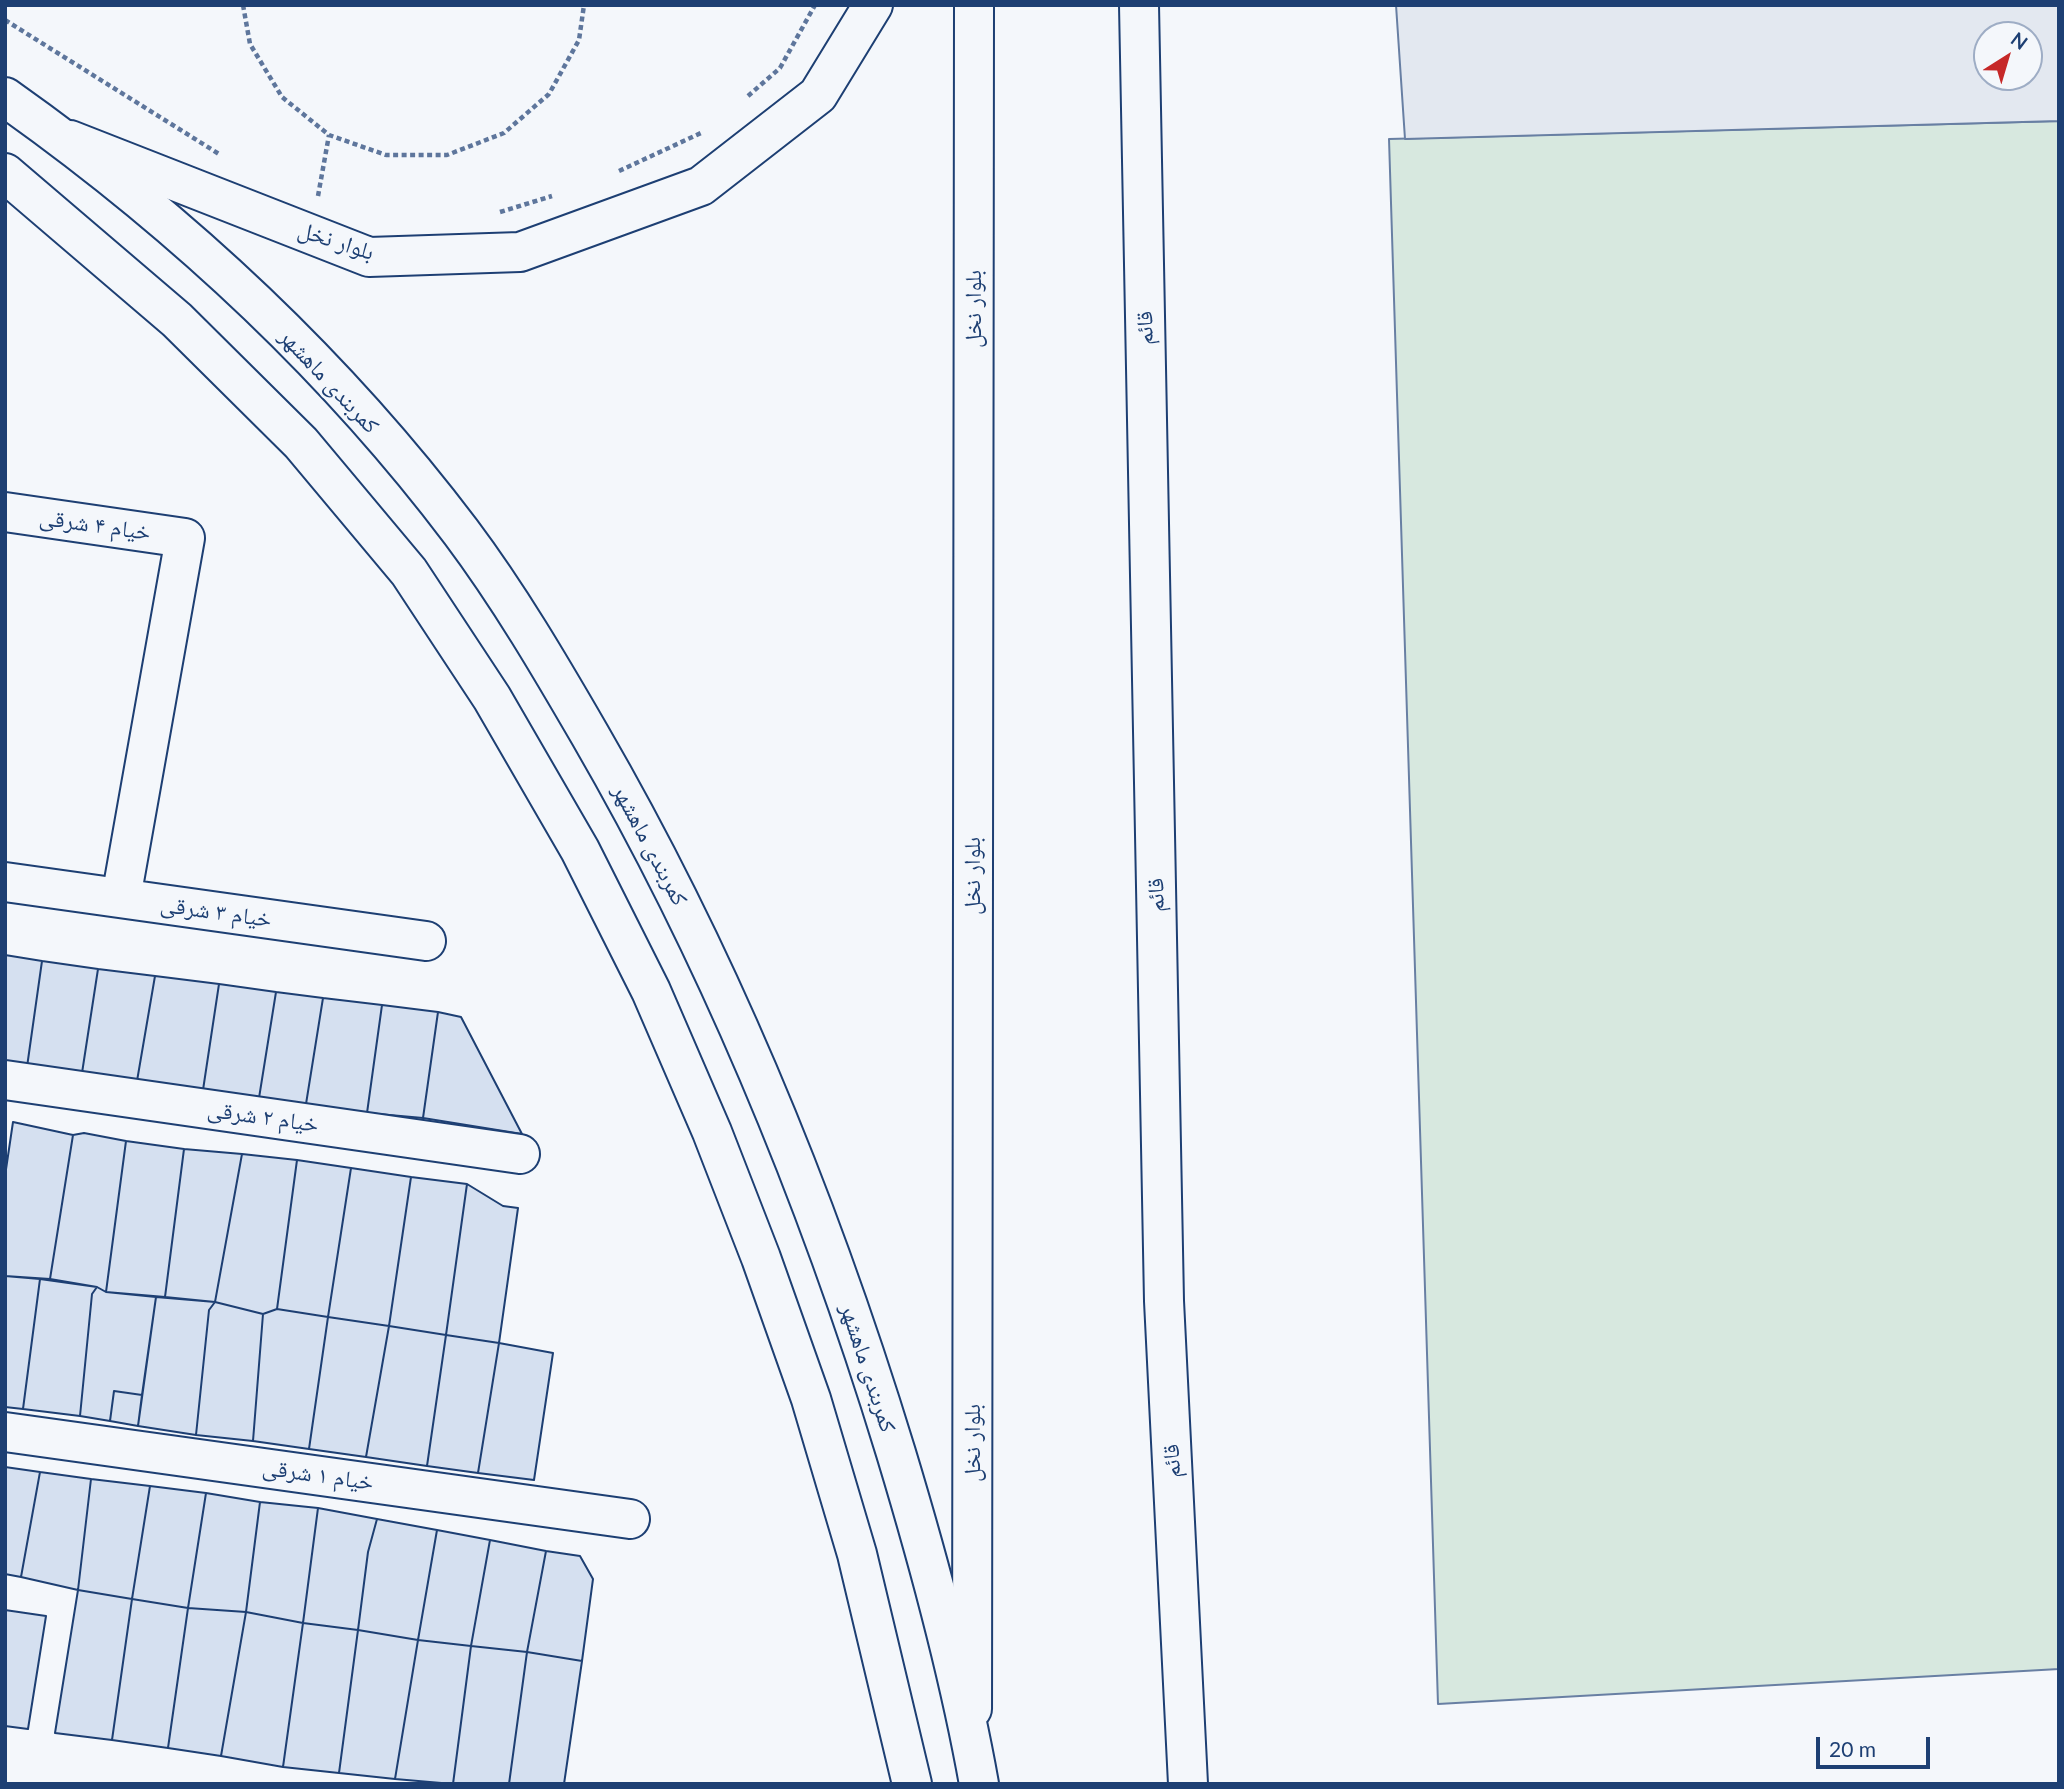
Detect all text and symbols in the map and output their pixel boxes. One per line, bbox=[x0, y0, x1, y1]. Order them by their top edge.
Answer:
north arrow bbox=[1973, 21, 2043, 91]
text: N bbox=[2007, 27, 2032, 54]
street label: بلوار نخل bbox=[295, 216, 377, 266]
street label: بلوار نخل bbox=[960, 270, 988, 348]
street label: قائم bbox=[1131, 311, 1159, 345]
street label: کمربندی ماهشهر bbox=[273, 323, 385, 439]
street label: خیام ۴ شرقی bbox=[38, 504, 152, 546]
street label: کمربندی ماهشهر bbox=[606, 780, 694, 910]
street label: بلوار نخل bbox=[959, 837, 987, 915]
street label: قائم bbox=[1142, 878, 1170, 912]
street label: خیام ۳ شرقی bbox=[159, 891, 273, 933]
street label: خیام ۲ شرقی bbox=[206, 1096, 320, 1138]
street label: کمربندی ماهشهر bbox=[834, 1300, 902, 1436]
street label: بلوار نخل bbox=[959, 1404, 987, 1482]
street label: قائم bbox=[1157, 1443, 1187, 1479]
street label: خیام ۱ شرقی bbox=[261, 1454, 375, 1496]
scale bar bbox=[1819, 1722, 1933, 1766]
text: 20 m bbox=[1829, 1736, 1876, 1761]

